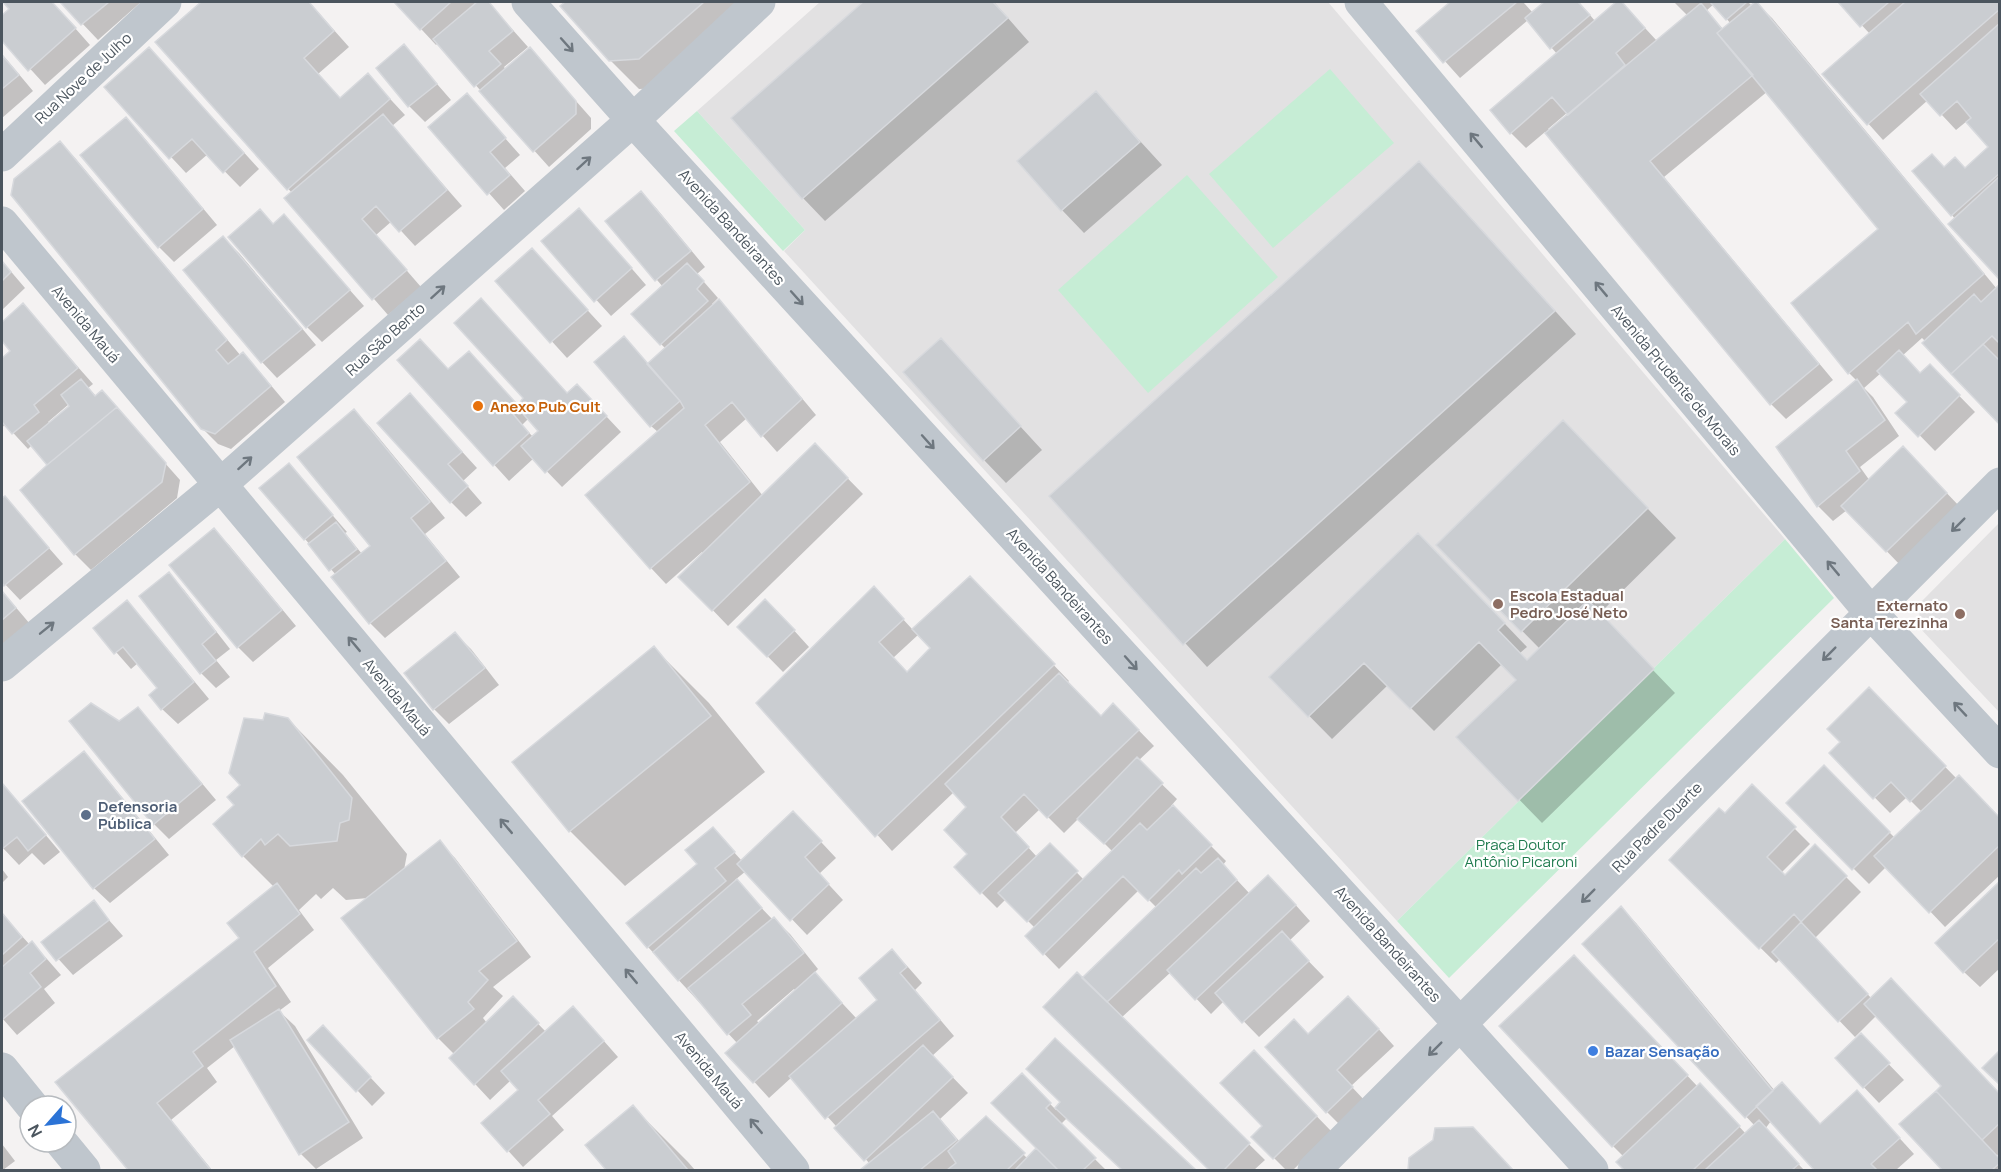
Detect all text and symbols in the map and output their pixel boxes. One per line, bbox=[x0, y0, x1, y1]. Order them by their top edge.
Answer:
street label: Rua Nove de Julho bbox=[30, 27, 136, 128]
one-way arrow bbox=[560, 37, 574, 52]
one-way arrow bbox=[1469, 133, 1483, 148]
one-way arrow bbox=[576, 156, 591, 170]
street label: Avenida Bandeirantes bbox=[674, 164, 790, 290]
street label: Avenida Mauá bbox=[47, 281, 125, 367]
one-way arrow bbox=[1594, 282, 1608, 297]
one-way arrow bbox=[430, 285, 445, 299]
one-way arrow bbox=[789, 290, 803, 305]
street label: Rua São Bento bbox=[341, 298, 429, 380]
street label: Avenida Prudente de Morais bbox=[1606, 300, 1746, 460]
place label: Anexo Pub Cult bbox=[490, 396, 601, 417]
marker: Anexo Pub Cult bbox=[471, 399, 485, 413]
one-way arrow bbox=[921, 434, 935, 449]
one-way arrow bbox=[237, 456, 252, 470]
one-way arrow bbox=[1951, 518, 1966, 533]
street label: Avenida Bandeirantes bbox=[1002, 523, 1118, 649]
one-way arrow bbox=[1827, 560, 1840, 576]
place label: Escola Estadual Pedro José Neto bbox=[1510, 585, 1628, 623]
place label: Externato Santa Terezinha bbox=[1831, 595, 1948, 633]
marker: Escola Estadual Pedro José Neto bbox=[1491, 597, 1505, 611]
marker: Externato Santa Terezinha bbox=[1953, 607, 1967, 621]
one-way arrow bbox=[39, 621, 54, 635]
one-way arrow bbox=[347, 637, 360, 653]
one-way arrow bbox=[1822, 647, 1837, 662]
street label: Avenida Mauá bbox=[358, 654, 436, 740]
one-way arrow bbox=[1124, 656, 1138, 671]
one-way arrow bbox=[1953, 702, 1967, 717]
street label: Rua Padre Duarte bbox=[1607, 777, 1707, 877]
place label: Defensoria Pública bbox=[98, 796, 177, 834]
marker: Defensoria Pública bbox=[79, 808, 93, 822]
one-way arrow bbox=[499, 818, 512, 834]
park label: Praça Doutor Antônio Picaroni bbox=[1465, 834, 1577, 872]
street label: Avenida Bandeirantes bbox=[1330, 881, 1446, 1007]
one-way arrow bbox=[1580, 889, 1595, 904]
one-way arrow bbox=[624, 968, 637, 984]
street label: Avenida Mauá bbox=[670, 1027, 748, 1113]
place label: Bazar Sensação bbox=[1605, 1041, 1720, 1062]
one-way arrow bbox=[1428, 1042, 1442, 1057]
marker: Bazar Sensação bbox=[1586, 1044, 1600, 1058]
north arrow bbox=[18, 1094, 78, 1154]
one-way arrow bbox=[749, 1118, 762, 1134]
text: N bbox=[22, 1121, 47, 1141]

